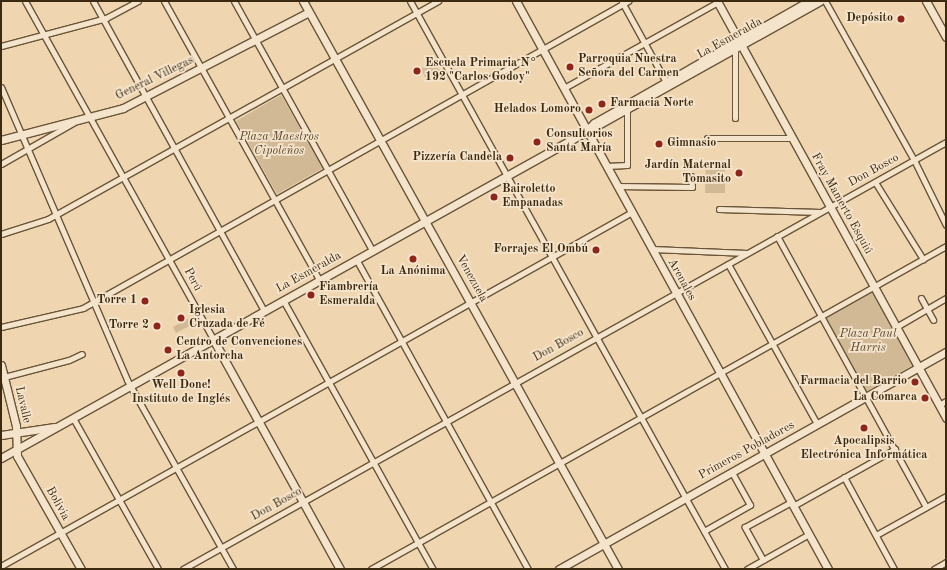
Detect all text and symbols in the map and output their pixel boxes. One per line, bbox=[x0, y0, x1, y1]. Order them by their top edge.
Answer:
place label: Depósito bbox=[846, 12, 893, 26]
marker: Depósito bbox=[896, 14, 906, 24]
street label: La Esmeralda bbox=[695, 15, 765, 63]
place label: Parroquia Nuestra Señora del Carmen bbox=[578, 53, 679, 81]
street label: General Villegas bbox=[114, 54, 196, 104]
place label: Escuela Primaria N° 192 "Carlos Godoy" bbox=[425, 57, 537, 85]
marker: Parroquia Nuestra Señora del Carmen bbox=[565, 62, 575, 72]
marker: Escuela Primaria N° 192 "Carlos Godoy" bbox=[412, 66, 422, 76]
place label: Farmacia Norte bbox=[610, 97, 694, 111]
marker: Farmacia Norte bbox=[597, 99, 607, 109]
place label: Helados Lomoro bbox=[494, 103, 581, 117]
marker: Helados Lomoro bbox=[584, 105, 594, 115]
place label: Consultorios Santa María bbox=[546, 128, 612, 156]
park label: Plaza Maestros Cipoleños bbox=[239, 131, 319, 159]
marker: Consultorios Santa María bbox=[531, 136, 543, 148]
place label: Gimnasio bbox=[667, 137, 716, 151]
marker: Gimnasio bbox=[654, 139, 664, 149]
place label: Pizzería Candela bbox=[413, 151, 502, 165]
street label: Fray Mamerto Esquiú bbox=[807, 151, 875, 257]
street label: Don Bosco bbox=[846, 151, 902, 191]
marker: Pizzería Candela bbox=[505, 153, 515, 163]
place label: Jardín Maternal Tomasito bbox=[645, 159, 731, 187]
marker: Jardín Maternal Tomasito bbox=[734, 168, 744, 178]
place label: Bairoletto Empanadas bbox=[502, 183, 563, 211]
marker: Bairoletto Empanadas bbox=[489, 192, 499, 202]
place label: Forrajes El Ombú bbox=[493, 243, 588, 257]
marker: Forrajes El Ombú bbox=[591, 245, 601, 255]
street label: La Esmeralda bbox=[274, 249, 344, 297]
street label: Venezuela bbox=[452, 253, 490, 305]
marker: La Anónima bbox=[408, 254, 418, 264]
street label: Arenales bbox=[664, 256, 698, 304]
place label: La Anónima bbox=[380, 265, 446, 279]
street label: Perú bbox=[180, 266, 204, 294]
place label: Fiambrería Esmeralda bbox=[319, 281, 378, 309]
marker: Fiambrería Esmeralda bbox=[306, 290, 316, 300]
place label: Torre 1 bbox=[97, 294, 137, 308]
marker: Torre 1 bbox=[140, 296, 150, 306]
place label: Iglesia Cruzada de Fé bbox=[189, 304, 265, 332]
marker: Iglesia Cruzada de Fé bbox=[176, 313, 186, 323]
place label: Torre 2 bbox=[109, 319, 149, 333]
marker: Torre 2 bbox=[152, 321, 162, 331]
street label: Don Bosco bbox=[531, 326, 587, 366]
park label: Plaza Paul Harris bbox=[840, 328, 896, 356]
place label: Centro de Convenciones La Antorcha bbox=[176, 336, 302, 364]
marker: Centro de Convenciones La Antorcha bbox=[163, 345, 173, 355]
marker: Well Done! Instituto de Inglés bbox=[176, 368, 186, 378]
place label: Farmacia del Barrio bbox=[800, 375, 907, 389]
marker: Farmacia del Barrio bbox=[910, 377, 920, 387]
place label: Well Done! Instituto de Inglés bbox=[132, 379, 230, 407]
street label: Lavalle bbox=[11, 385, 33, 425]
place label: La Comarca bbox=[853, 391, 917, 405]
marker: La Comarca bbox=[920, 393, 930, 403]
street label: Primeros Pobladores bbox=[697, 419, 797, 483]
marker: Apocalipsis Electrónica Informática bbox=[859, 423, 869, 433]
place label: Apocalipsis Electrónica Informática bbox=[801, 435, 927, 463]
street label: Bolivia bbox=[42, 485, 72, 523]
street label: Don Bosco bbox=[249, 485, 305, 525]

